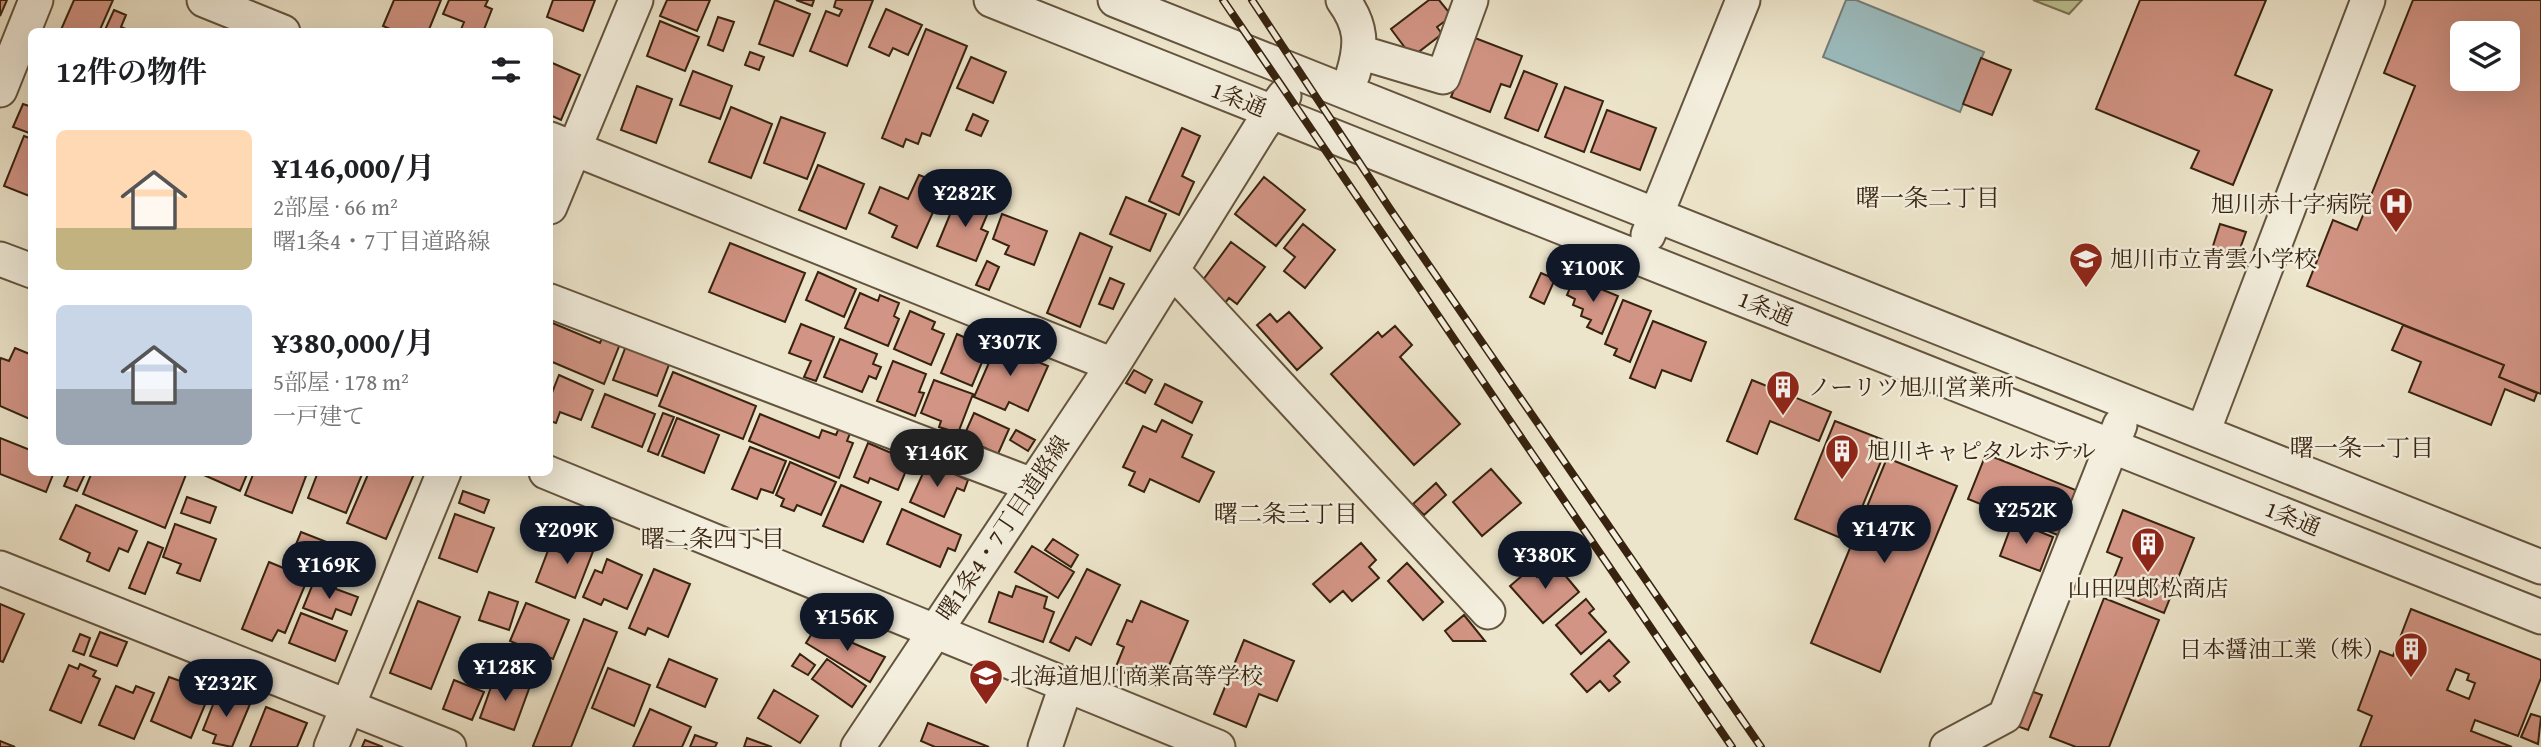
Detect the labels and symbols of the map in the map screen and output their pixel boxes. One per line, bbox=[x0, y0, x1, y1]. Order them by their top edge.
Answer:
street label: 1条通 bbox=[1207, 73, 1272, 125]
pin: ¥282K bbox=[916, 170, 1014, 229]
district label: 曙一条二丁目 bbox=[1856, 180, 2000, 215]
hospital icon: 旭川赤十字病院 bbox=[2377, 185, 2415, 234]
place label: 旭川赤十字病院 bbox=[2211, 187, 2372, 220]
school or university icon: 旭川市立青雲小学校 bbox=[2067, 240, 2105, 289]
place label: 旭川市立青雲小学校 bbox=[2110, 242, 2317, 275]
pin: ¥100K bbox=[1544, 244, 1642, 304]
street label: 1条通 bbox=[1734, 282, 1799, 334]
pin: ¥307K bbox=[961, 318, 1059, 378]
building icon: ノーリツ旭川営業所 bbox=[1764, 368, 1802, 417]
place label: ノーリツ旭川営業所 bbox=[1808, 370, 2014, 403]
street label: 曙1条4・7丁目道路線 bbox=[928, 428, 1077, 627]
pin: ¥146K bbox=[888, 430, 986, 489]
district label: 曙一条一丁目 bbox=[2290, 430, 2434, 465]
building icon: 旭川キャピタルホテル bbox=[1823, 432, 1861, 481]
place label: 旭川キャピタルホテル bbox=[1867, 434, 2096, 467]
pin: ¥252K bbox=[1977, 486, 2075, 546]
street label: 1条通 bbox=[2261, 492, 2326, 544]
district label: 曙二条三丁目 bbox=[1214, 496, 1358, 531]
pin: ¥147K bbox=[1835, 505, 1933, 565]
pin: ¥209K bbox=[518, 506, 616, 566]
district label: 曙二条四丁目 bbox=[641, 521, 785, 556]
building icon: 山田四郎松商店 bbox=[2129, 525, 2167, 574]
pin: ¥380K bbox=[1496, 532, 1594, 591]
pin: ¥169K bbox=[280, 542, 378, 601]
place label: 山田四郎松商店 bbox=[2068, 571, 2229, 604]
pin: ¥156K bbox=[798, 594, 896, 653]
building icon: 日本醤油工業（株） bbox=[2392, 630, 2430, 679]
place label: 日本醤油工業（株） bbox=[2179, 632, 2386, 665]
pin: ¥128K bbox=[456, 644, 554, 703]
school or university icon: 北海道旭川商業高等学校 bbox=[967, 657, 1005, 706]
place label: 北海道旭川商業高等学校 bbox=[1010, 659, 1263, 692]
pin: ¥232K bbox=[177, 660, 275, 719]

